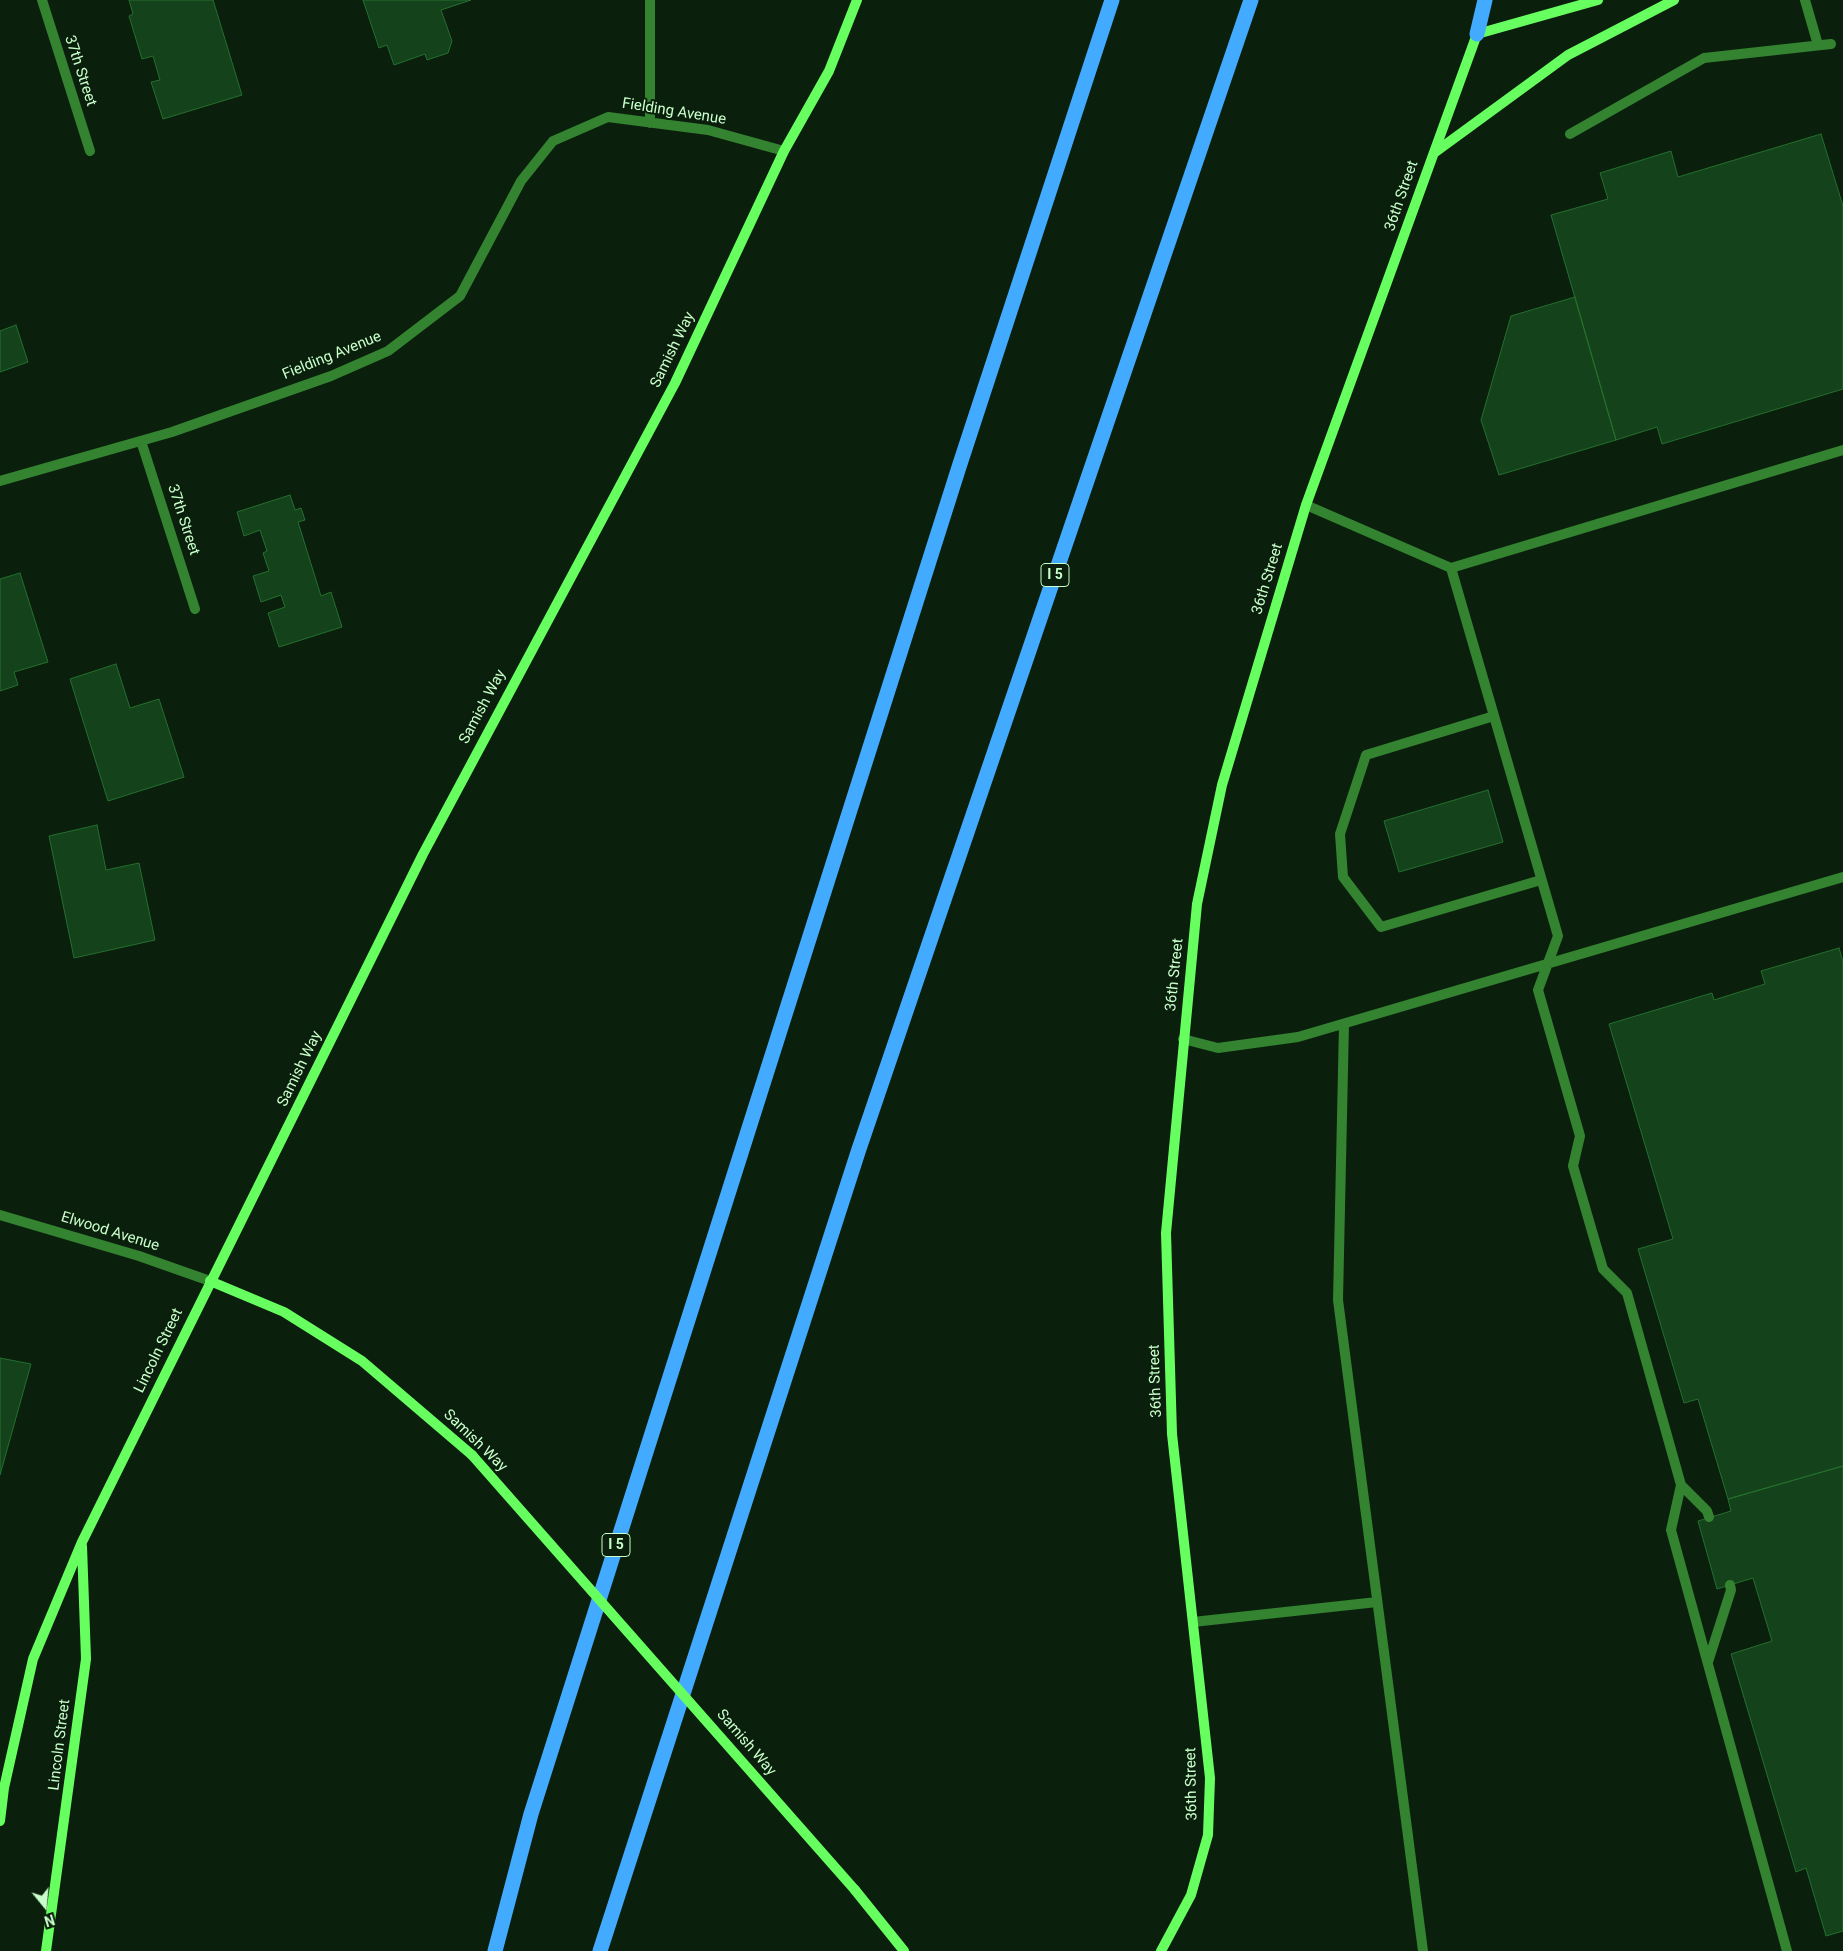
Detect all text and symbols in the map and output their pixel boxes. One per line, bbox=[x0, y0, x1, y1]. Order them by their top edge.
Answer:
street label: 37th Street bbox=[60, 33, 100, 109]
street label: Fielding Avenue bbox=[621, 95, 727, 129]
street label: 36th Street bbox=[1382, 158, 1422, 234]
street label: Samish Way bbox=[647, 309, 699, 391]
street label: Fielding Avenue bbox=[280, 328, 384, 384]
street label: 37th Street bbox=[163, 482, 203, 558]
street label: 36th Street bbox=[1249, 541, 1287, 617]
road number: I 5 bbox=[1041, 564, 1069, 586]
street label: Samish Way bbox=[456, 667, 510, 747]
street label: 36th Street bbox=[1162, 938, 1188, 1012]
street label: Samish Way bbox=[274, 1028, 326, 1110]
street label: Elwood Avenue bbox=[59, 1209, 161, 1255]
street label: Lincoln Street bbox=[131, 1306, 187, 1396]
street label: 36th Street bbox=[1146, 1344, 1166, 1418]
street label: Samish Way bbox=[439, 1406, 511, 1476]
road number: I 5 bbox=[602, 1534, 630, 1556]
street label: Lincoln Street bbox=[45, 1698, 75, 1792]
street label: Samish Way bbox=[712, 1706, 780, 1780]
street label: 36th Street bbox=[1182, 1747, 1202, 1821]
north arrow bbox=[20, 1881, 70, 1931]
text: N bbox=[42, 1911, 56, 1929]

